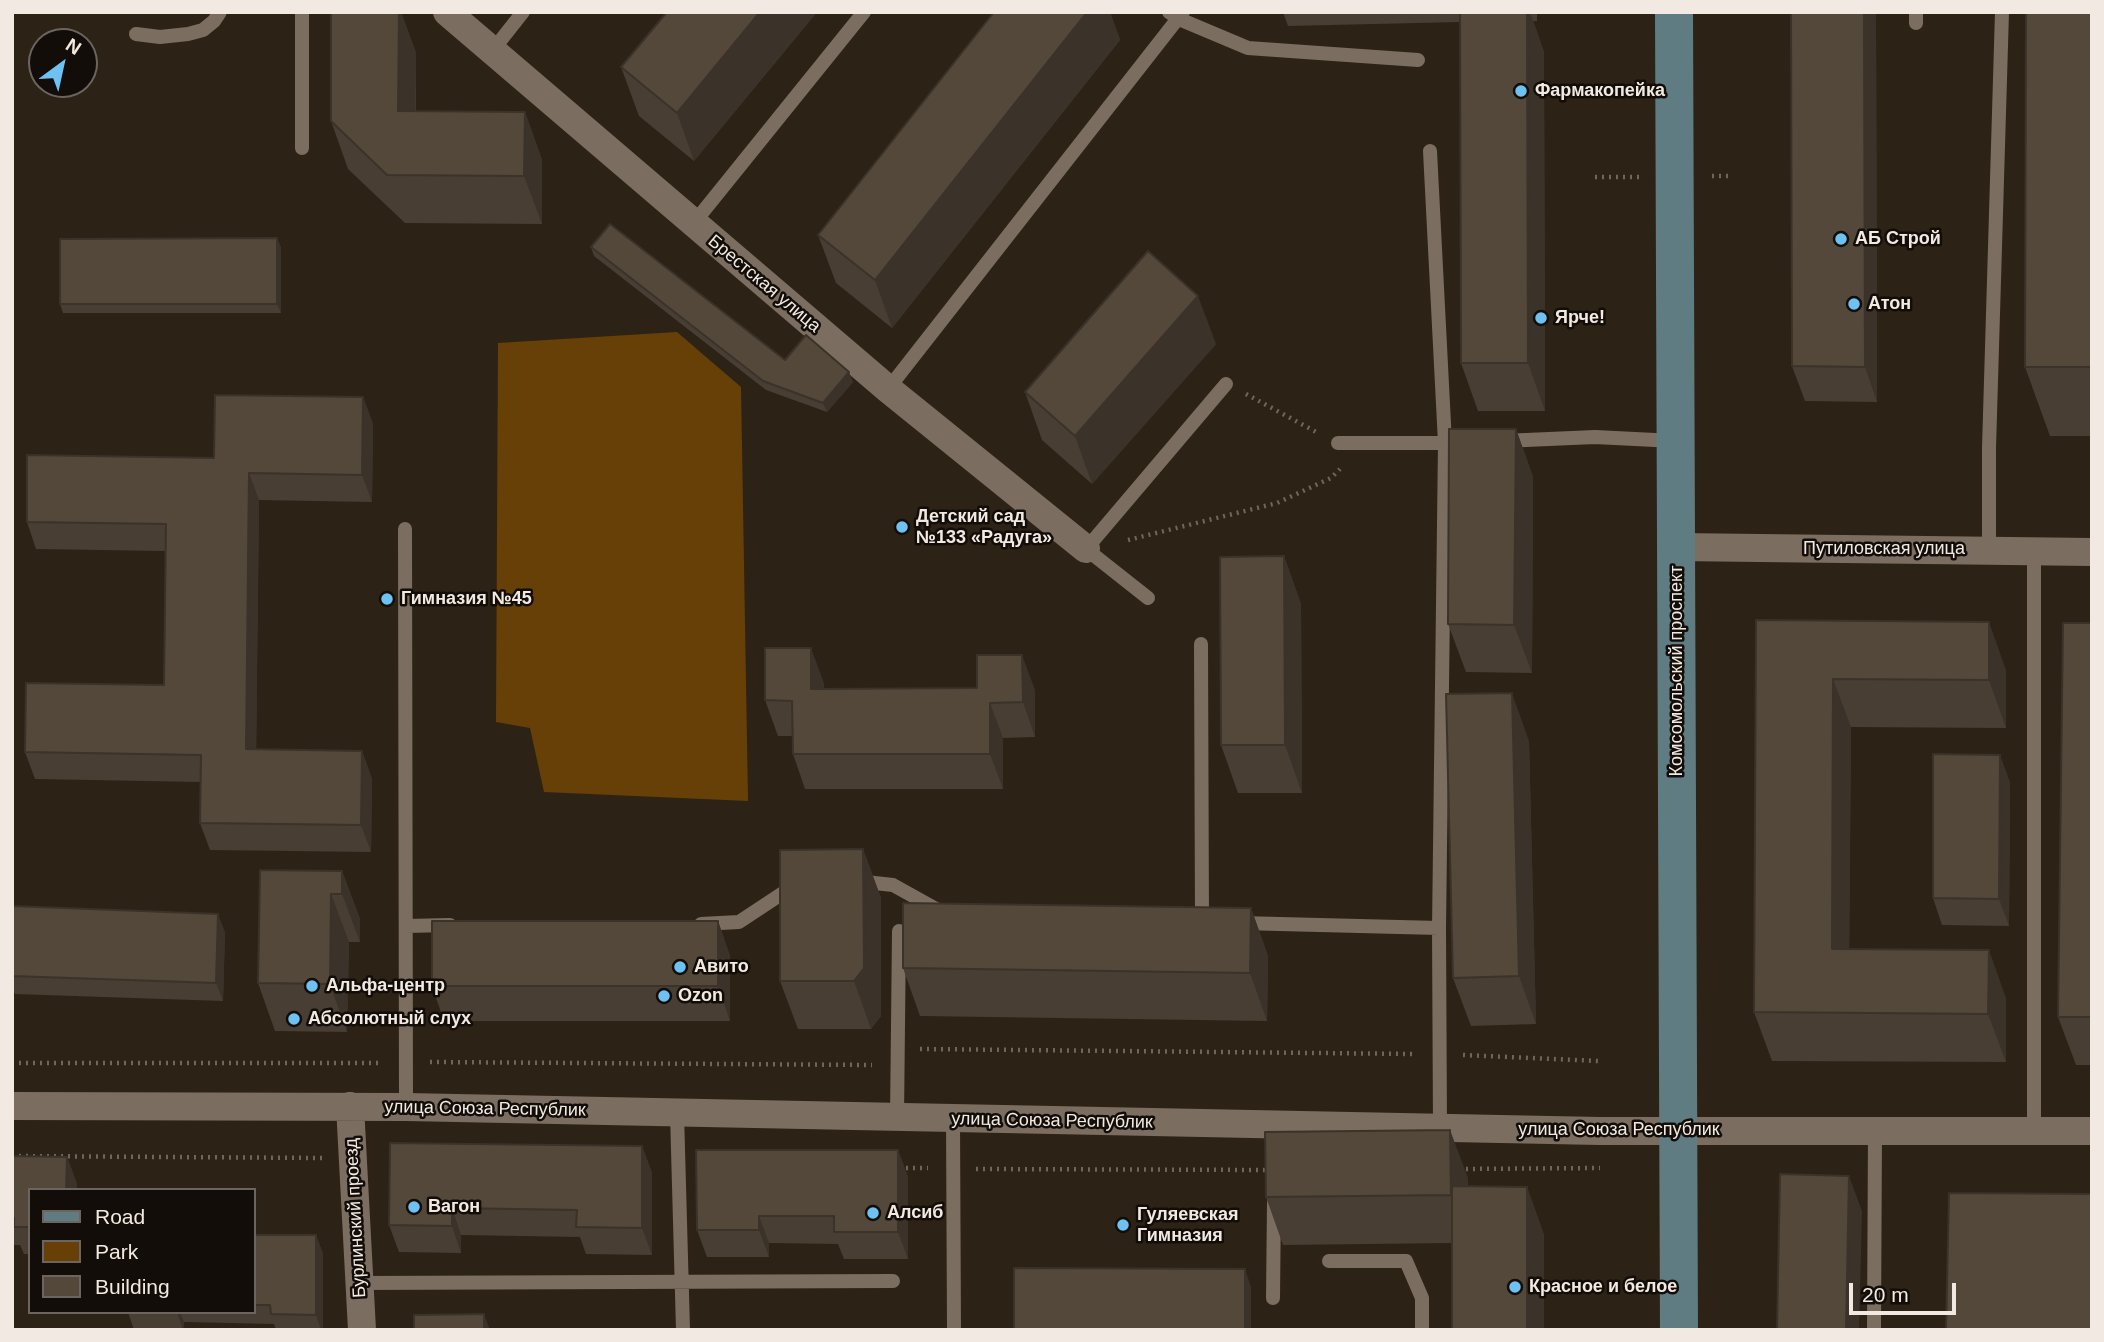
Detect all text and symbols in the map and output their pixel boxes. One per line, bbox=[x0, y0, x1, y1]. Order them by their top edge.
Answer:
north arrow bbox=[28, 28, 98, 98]
text: N bbox=[62, 34, 85, 59]
place label: Фармакопейка bbox=[1535, 80, 1665, 102]
marker: Фармакопейка bbox=[1513, 83, 1529, 99]
place label: АБ Строй bbox=[1855, 228, 1941, 250]
street label: Брестская улица bbox=[703, 231, 825, 337]
marker: АБ Строй bbox=[1833, 231, 1849, 247]
place label: Атон bbox=[1868, 293, 1911, 315]
marker: Атон bbox=[1846, 296, 1862, 312]
place label: Ярче! bbox=[1555, 307, 1605, 329]
marker: Ярче! bbox=[1533, 310, 1549, 326]
place label: Детский сад №133 «Радуга» bbox=[916, 506, 1052, 548]
marker: Детский сад №133 «Радуга» bbox=[894, 519, 910, 535]
street label: Путиловская улица bbox=[1803, 538, 1965, 560]
street label: Комсомольский проспект bbox=[1666, 566, 1688, 776]
place label: Гимназия №45 bbox=[401, 588, 532, 610]
marker: Гимназия №45 bbox=[379, 591, 395, 607]
place label: Авито bbox=[694, 956, 749, 978]
marker: Авито bbox=[672, 959, 688, 975]
place label: Альфа-центр bbox=[326, 975, 445, 997]
marker: Альфа-центр bbox=[304, 978, 320, 994]
place label: Ozon bbox=[678, 985, 723, 1007]
marker: Ozon bbox=[656, 988, 672, 1004]
place label: Абсолютный слух bbox=[308, 1008, 471, 1030]
marker: Абсолютный слух bbox=[286, 1011, 302, 1027]
street label: улица Союза Республик bbox=[384, 1096, 586, 1122]
street label: улица Союза Республик bbox=[951, 1108, 1153, 1134]
street label: улица Союза Республик bbox=[1518, 1119, 1720, 1141]
street label: Бурлинский проезд bbox=[341, 1138, 371, 1298]
legend bbox=[28, 1188, 256, 1314]
place label: Вагон bbox=[428, 1196, 480, 1218]
marker: Вагон bbox=[406, 1199, 422, 1215]
place label: Алсиб bbox=[887, 1202, 943, 1224]
place label: Гуляевская Гимназия bbox=[1137, 1204, 1238, 1246]
text: Road bbox=[95, 1205, 145, 1228]
marker: Алсиб bbox=[865, 1205, 881, 1221]
marker: Гуляевская Гимназия bbox=[1115, 1217, 1131, 1233]
text: Park bbox=[95, 1240, 138, 1263]
scale bar bbox=[1852, 1268, 1959, 1312]
text: Building bbox=[95, 1275, 170, 1298]
place label: Красное и белое bbox=[1529, 1276, 1677, 1298]
marker: Красное и белое bbox=[1507, 1279, 1523, 1295]
text: 20 m bbox=[1862, 1283, 1909, 1306]

